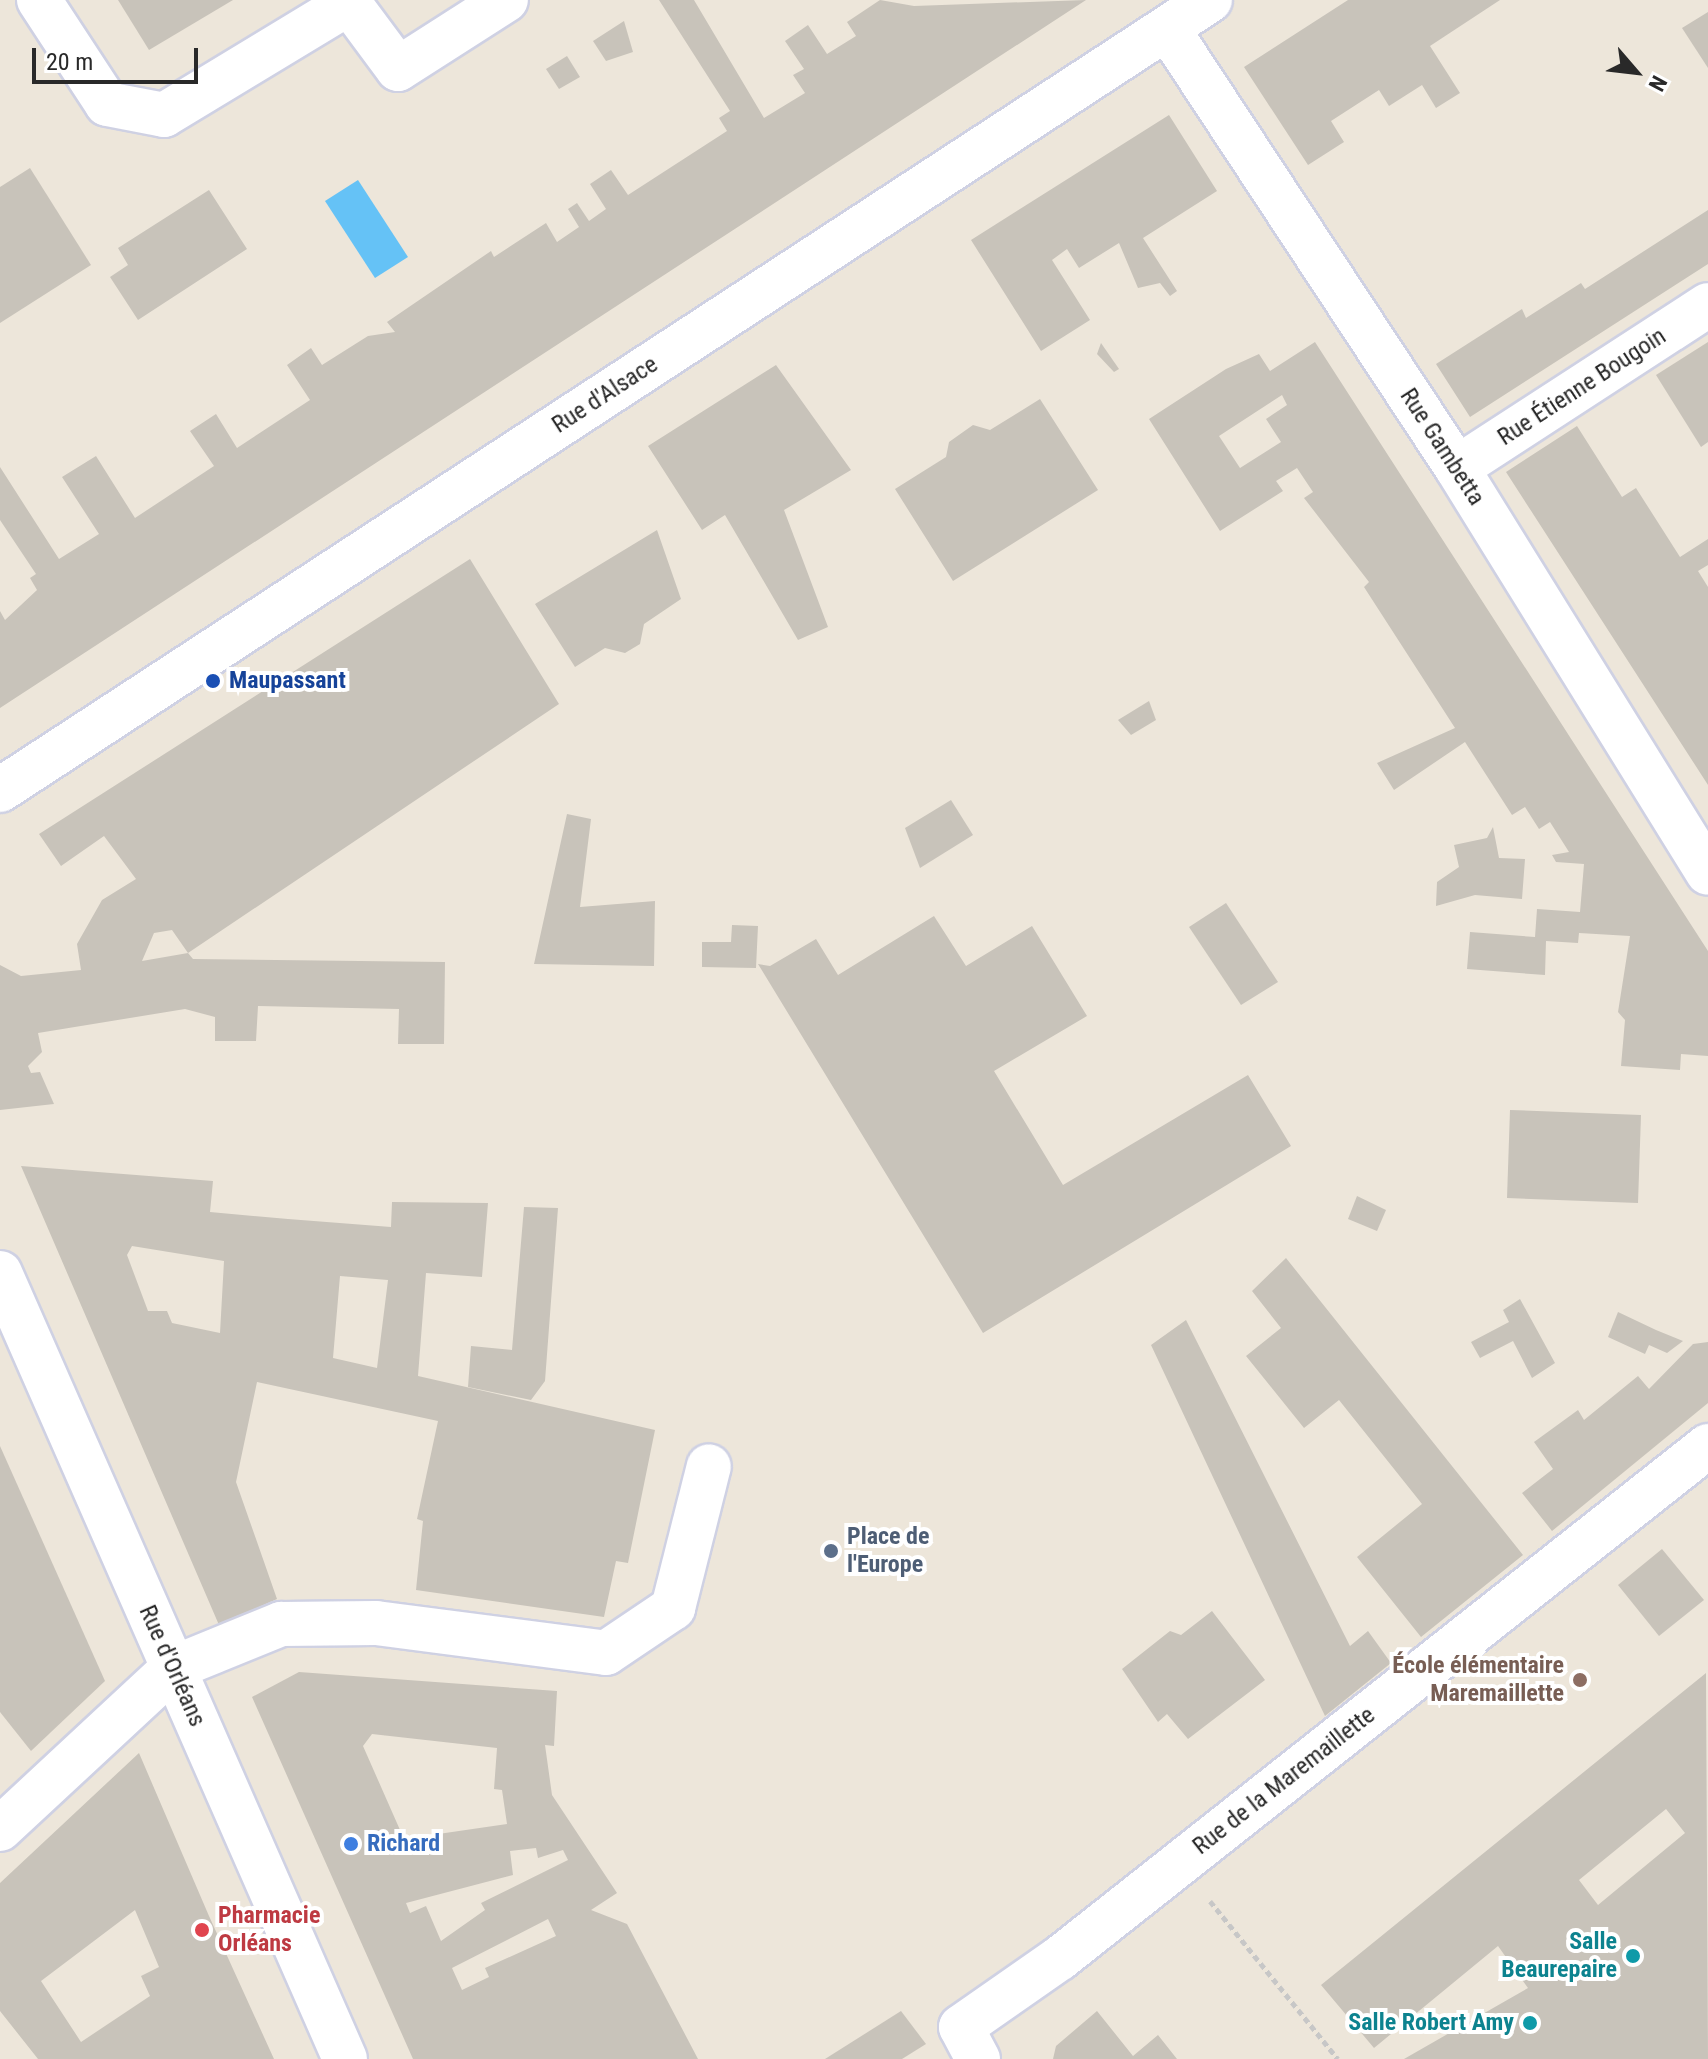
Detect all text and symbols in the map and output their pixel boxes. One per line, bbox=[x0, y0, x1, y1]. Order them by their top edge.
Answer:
scale bar bbox=[36, 32, 202, 82]
north arrow bbox=[1596, 32, 1676, 112]
text: 20 m bbox=[46, 48, 93, 76]
text: N bbox=[1643, 72, 1672, 95]
street label: Rue Étienne Bougoin bbox=[1493, 322, 1671, 452]
street label: Rue d'Alsace bbox=[547, 350, 663, 440]
street label: Rue Gambetta bbox=[1394, 383, 1490, 511]
place label: Maupassant bbox=[229, 667, 346, 695]
marker: Maupassant bbox=[204, 672, 222, 690]
place label: Place de l'Europe bbox=[847, 1523, 929, 1579]
marker: Place de l'Europe bbox=[822, 1542, 840, 1560]
street label: Rue d'Orléans bbox=[132, 1601, 212, 1731]
place label: École élémentaire Maremaillette bbox=[1392, 1652, 1564, 1708]
marker: École élémentaire Maremaillette bbox=[1571, 1671, 1589, 1689]
street label: Rue de la Maremaillette bbox=[1187, 1701, 1381, 1861]
place label: Richard bbox=[367, 1830, 440, 1858]
marker: Richard bbox=[342, 1835, 360, 1853]
place label: Pharmacie Orléans bbox=[218, 1902, 320, 1958]
marker: Pharmacie Orléans bbox=[193, 1921, 211, 1939]
place label: Salle Beaurepaire bbox=[1501, 1928, 1617, 1984]
marker: Salle Beaurepaire bbox=[1624, 1947, 1642, 1965]
place label: Salle Robert Amy bbox=[1348, 2009, 1514, 2037]
marker: Salle Robert Amy bbox=[1521, 2014, 1539, 2032]

